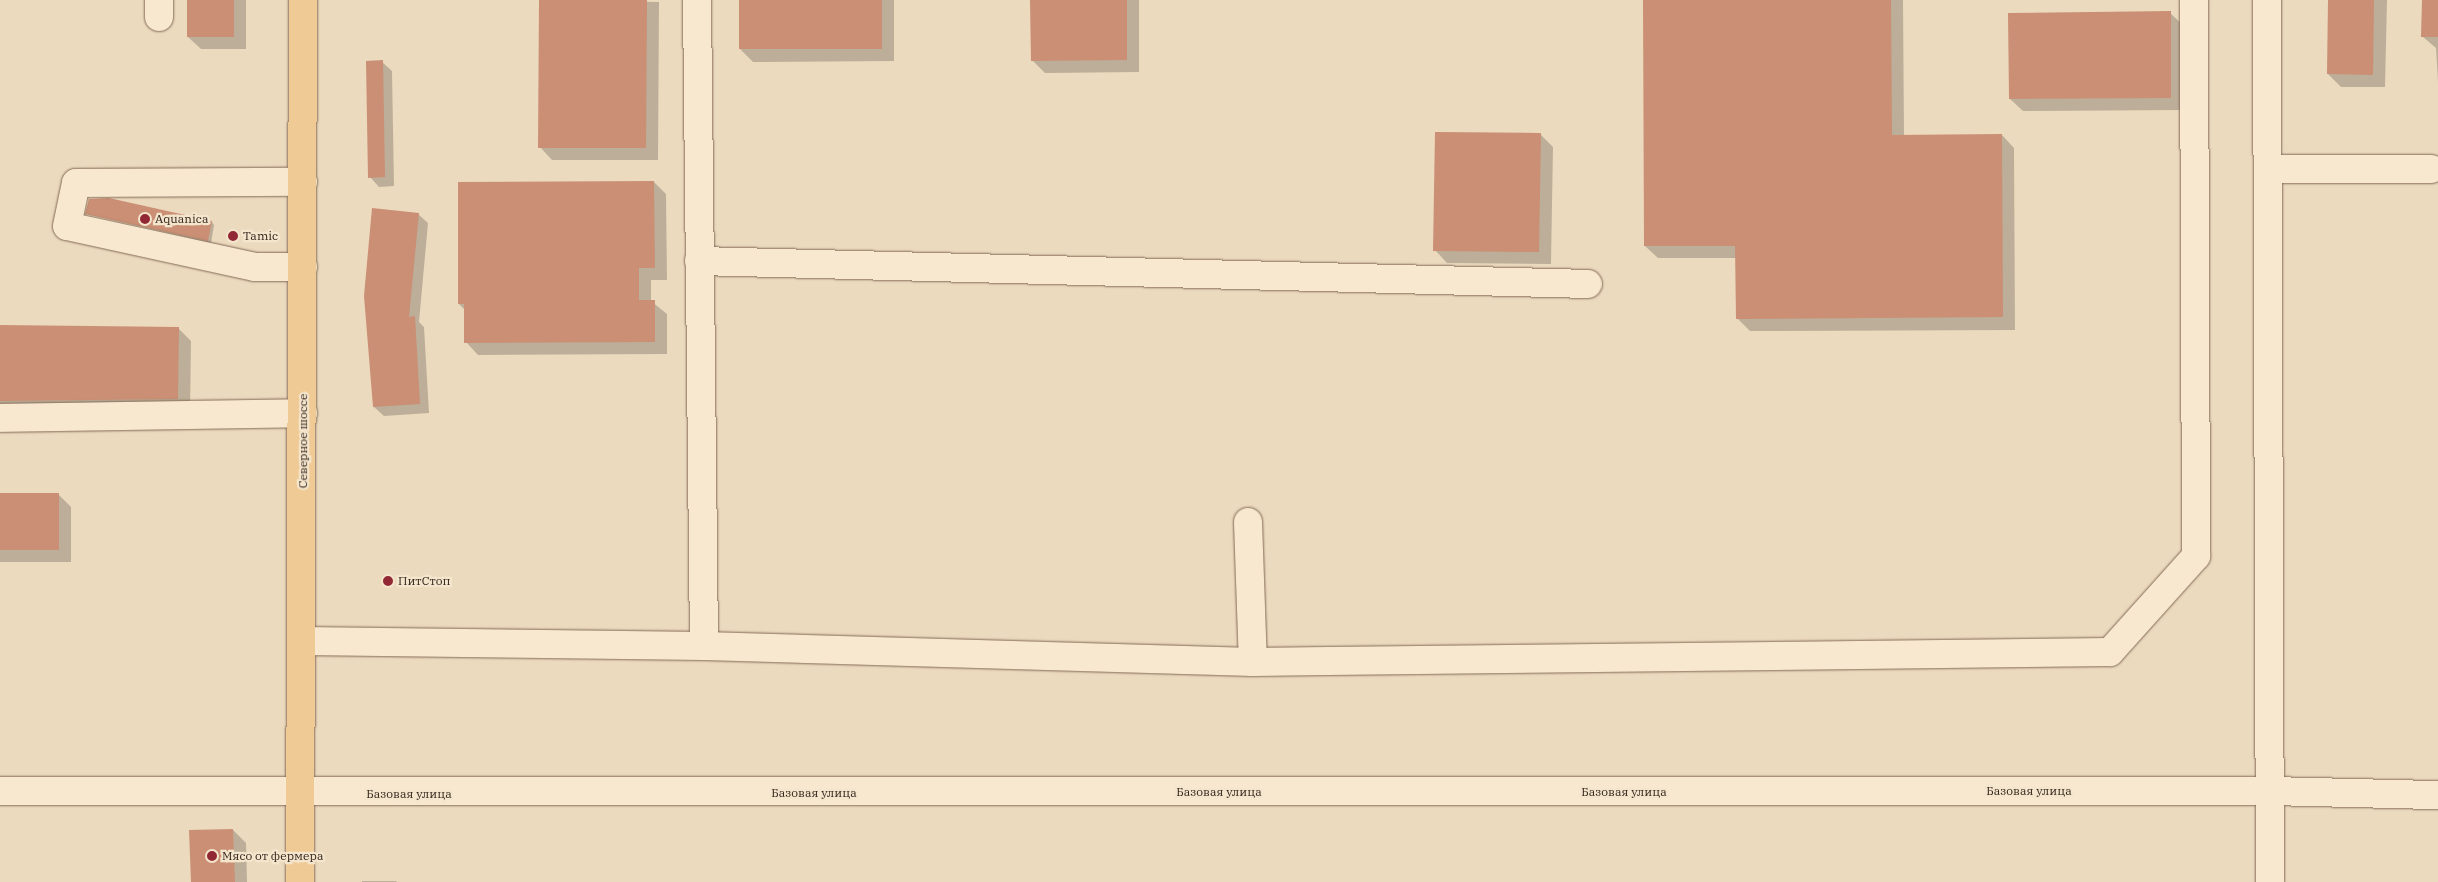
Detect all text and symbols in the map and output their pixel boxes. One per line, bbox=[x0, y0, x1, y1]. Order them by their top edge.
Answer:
place label: Aquanica bbox=[155, 212, 208, 226]
marker: Aquanica bbox=[139, 213, 151, 225]
place label: Tamic bbox=[243, 229, 278, 243]
marker: Tamic bbox=[227, 230, 239, 242]
street label: Северное шоссе bbox=[296, 394, 310, 488]
place label: ПитСтоп bbox=[398, 574, 450, 588]
marker: ПитСтоп bbox=[382, 575, 394, 587]
street label: Базовая улица bbox=[1986, 784, 2072, 798]
street label: Базовая улица bbox=[1176, 785, 1262, 799]
street label: Базовая улица bbox=[1581, 785, 1667, 799]
street label: Базовая улица bbox=[771, 786, 857, 800]
street label: Базовая улица bbox=[366, 787, 452, 801]
place label: Мясо от фермера bbox=[222, 849, 323, 863]
marker: Мясо от фермера bbox=[206, 850, 218, 862]

